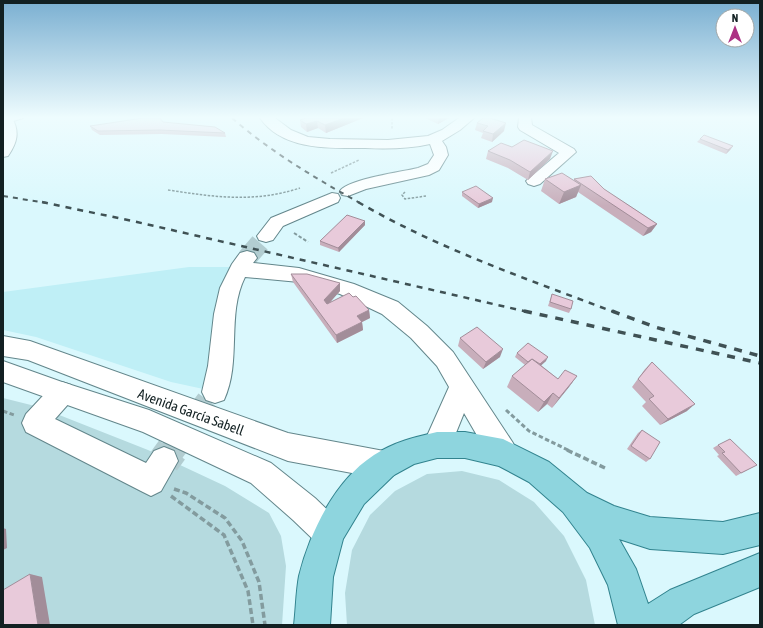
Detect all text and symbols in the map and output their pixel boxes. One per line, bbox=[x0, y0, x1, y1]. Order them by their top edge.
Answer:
north arrow bbox=[715, 8, 755, 48]
text: N bbox=[732, 12, 738, 24]
street label: Avenida García Sabell bbox=[136, 385, 246, 439]

